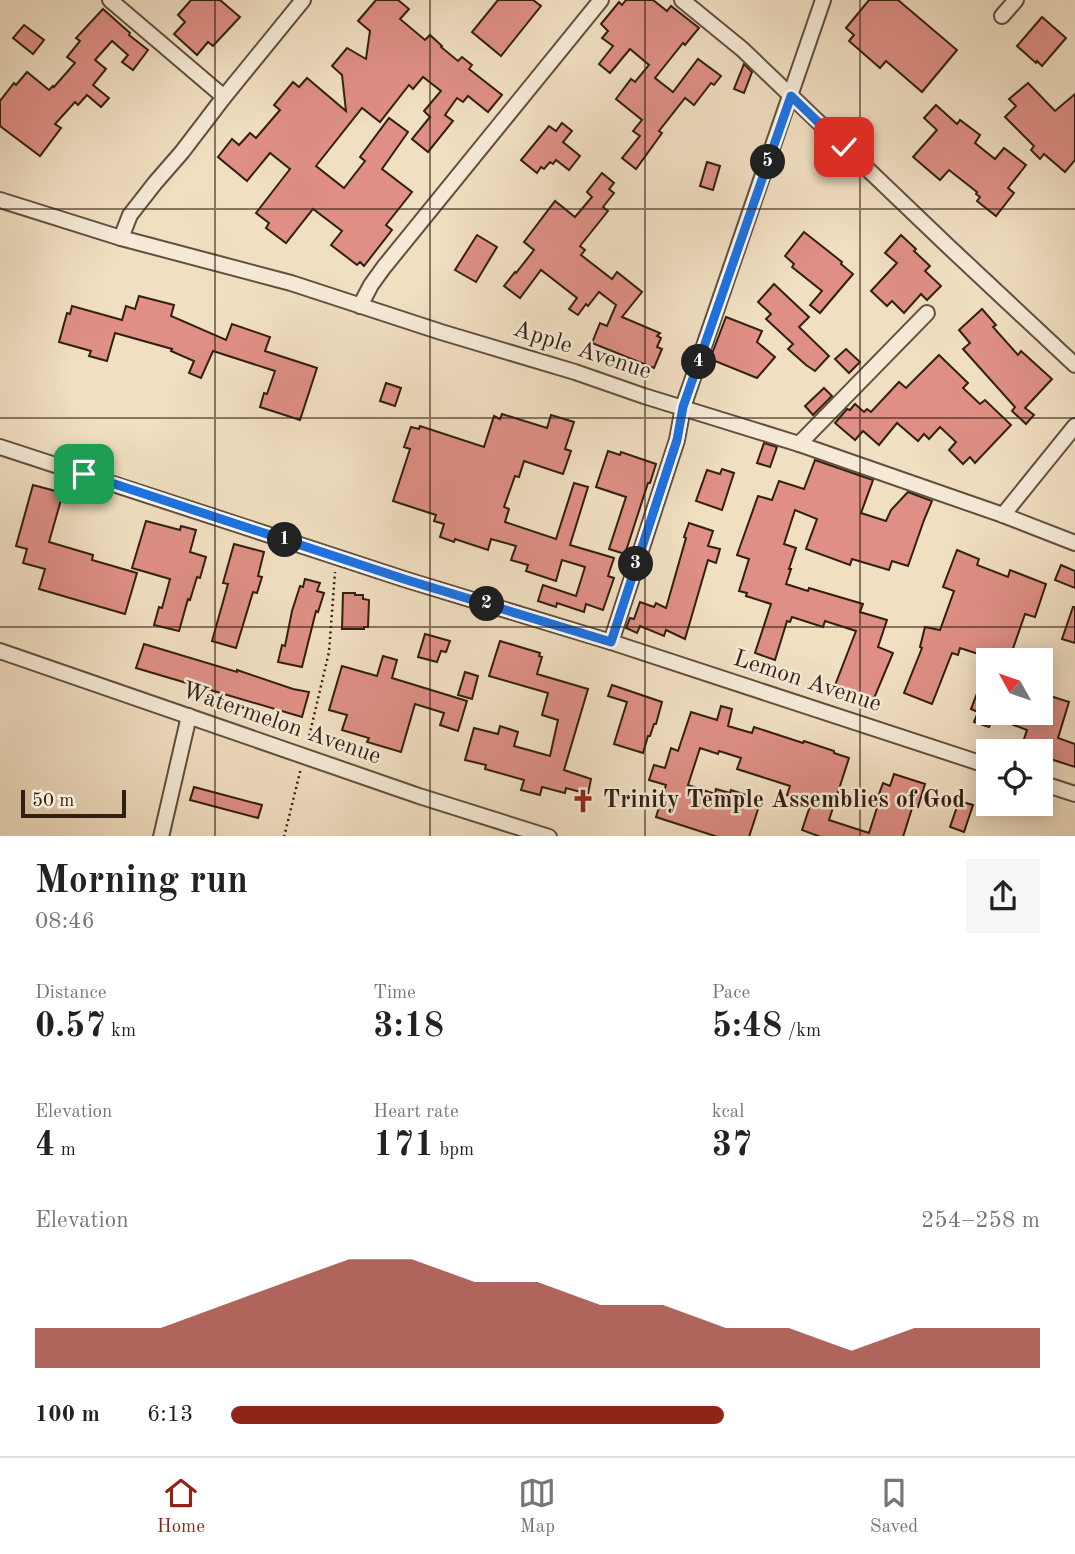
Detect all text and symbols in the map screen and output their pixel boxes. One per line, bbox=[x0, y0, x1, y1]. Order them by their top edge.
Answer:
pin bbox=[814, 117, 874, 177]
icon: check bbox=[825, 128, 863, 166]
pin: 5 bbox=[750, 144, 786, 180]
text: 5 bbox=[762, 152, 773, 171]
street label: Apple Avenue bbox=[510, 317, 654, 385]
pin: 4 bbox=[682, 344, 716, 380]
text: 4 bbox=[693, 352, 704, 371]
pin bbox=[54, 444, 114, 504]
icon: arrive bbox=[65, 455, 103, 493]
pin: 1 bbox=[268, 522, 302, 558]
text: 1 bbox=[279, 530, 290, 549]
pin: 3 bbox=[618, 546, 654, 582]
text: 3 bbox=[630, 554, 641, 573]
pin: 2 bbox=[470, 586, 504, 622]
text: 2 bbox=[481, 594, 492, 613]
street label: Lemon Avenue bbox=[730, 647, 884, 717]
north arrow bbox=[976, 648, 1054, 724]
map controls bbox=[976, 648, 1053, 816]
street label: Watermelon Avenue bbox=[178, 679, 384, 769]
button: locate bbox=[976, 739, 1053, 816]
church icon: Trinity Temple Assemblies of God bbox=[569, 787, 597, 815]
scale bar bbox=[21, 788, 126, 819]
place label: Trinity Temple Assemblies of God bbox=[603, 789, 965, 813]
text: 50 m bbox=[32, 792, 74, 811]
button: share bbox=[966, 859, 1040, 933]
text: Morning run bbox=[35, 863, 248, 901]
text: 08:46 bbox=[35, 910, 95, 933]
text: Distance bbox=[35, 984, 107, 1003]
text: Time bbox=[373, 984, 416, 1003]
text: Pace bbox=[712, 984, 750, 1003]
text: 0.57 bbox=[35, 1009, 106, 1044]
text: 3:18 bbox=[373, 1009, 444, 1044]
text: 5:48 bbox=[712, 1009, 782, 1044]
text: km bbox=[106, 1022, 136, 1041]
text: /km bbox=[782, 1022, 821, 1041]
text: Elevation bbox=[35, 1103, 112, 1122]
text: Heart rate bbox=[373, 1103, 459, 1122]
text: kcal bbox=[712, 1103, 744, 1122]
text: 4 bbox=[35, 1128, 55, 1163]
text: 171 bbox=[373, 1128, 434, 1163]
text: 37 bbox=[712, 1128, 752, 1163]
text: m bbox=[55, 1141, 76, 1160]
text: bpm bbox=[434, 1141, 474, 1160]
text: Elevation bbox=[35, 1209, 129, 1232]
text: 254–258 m bbox=[921, 1209, 1040, 1232]
text: 100 m bbox=[35, 1403, 100, 1426]
text: 6:13 bbox=[147, 1403, 193, 1426]
tab: Home bbox=[157, 1474, 205, 1539]
tab: Map bbox=[518, 1474, 556, 1539]
tab: Saved bbox=[870, 1474, 918, 1539]

